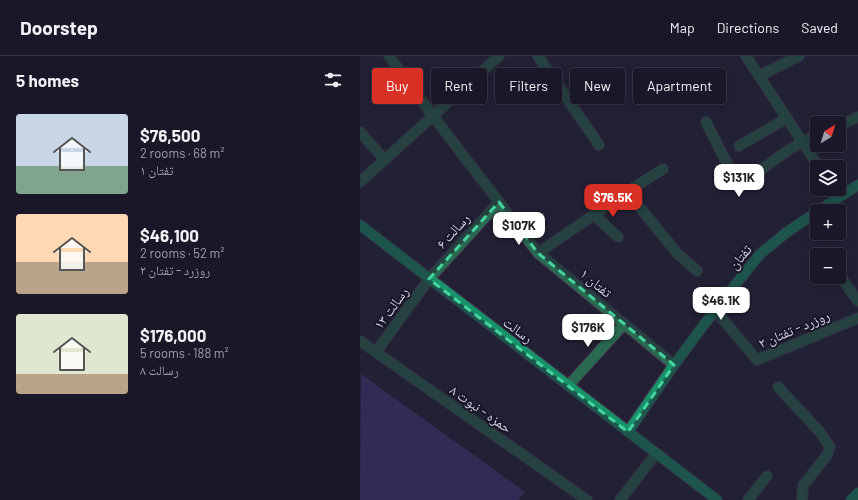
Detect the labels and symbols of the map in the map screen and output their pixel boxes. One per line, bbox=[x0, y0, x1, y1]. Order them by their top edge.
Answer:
north arrow bbox=[810, 116, 846, 152]
pin: $131K bbox=[711, 164, 767, 198]
pin: $76.5K bbox=[580, 184, 646, 218]
street label: رسالت ۶ bbox=[432, 209, 474, 253]
pin: $107K bbox=[491, 212, 547, 246]
street label: تفتان bbox=[724, 241, 756, 273]
street label: تفتان ۱ bbox=[576, 265, 616, 302]
street label: رسالت ۱۳ bbox=[370, 283, 412, 333]
pin: $46.1K bbox=[688, 287, 754, 321]
street label: روزرد - تفتان ۲ bbox=[756, 306, 832, 352]
street label: رسالت bbox=[500, 313, 536, 347]
pin: $176K bbox=[560, 314, 616, 348]
street label: حمزه - نبوت ۸ bbox=[447, 381, 516, 437]

